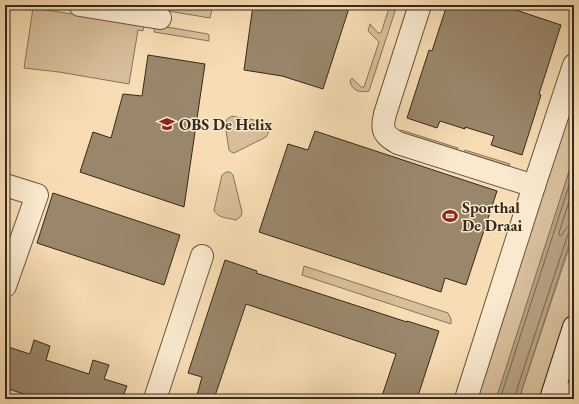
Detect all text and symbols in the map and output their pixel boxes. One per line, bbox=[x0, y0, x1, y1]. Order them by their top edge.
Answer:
place label: OBS De Helix bbox=[179, 114, 272, 135]
school or university icon: OBS De Helix bbox=[158, 115, 176, 133]
place label: Sporthal De Draai bbox=[462, 197, 523, 236]
sports icon: Sporthal De Draai bbox=[441, 207, 459, 225]

